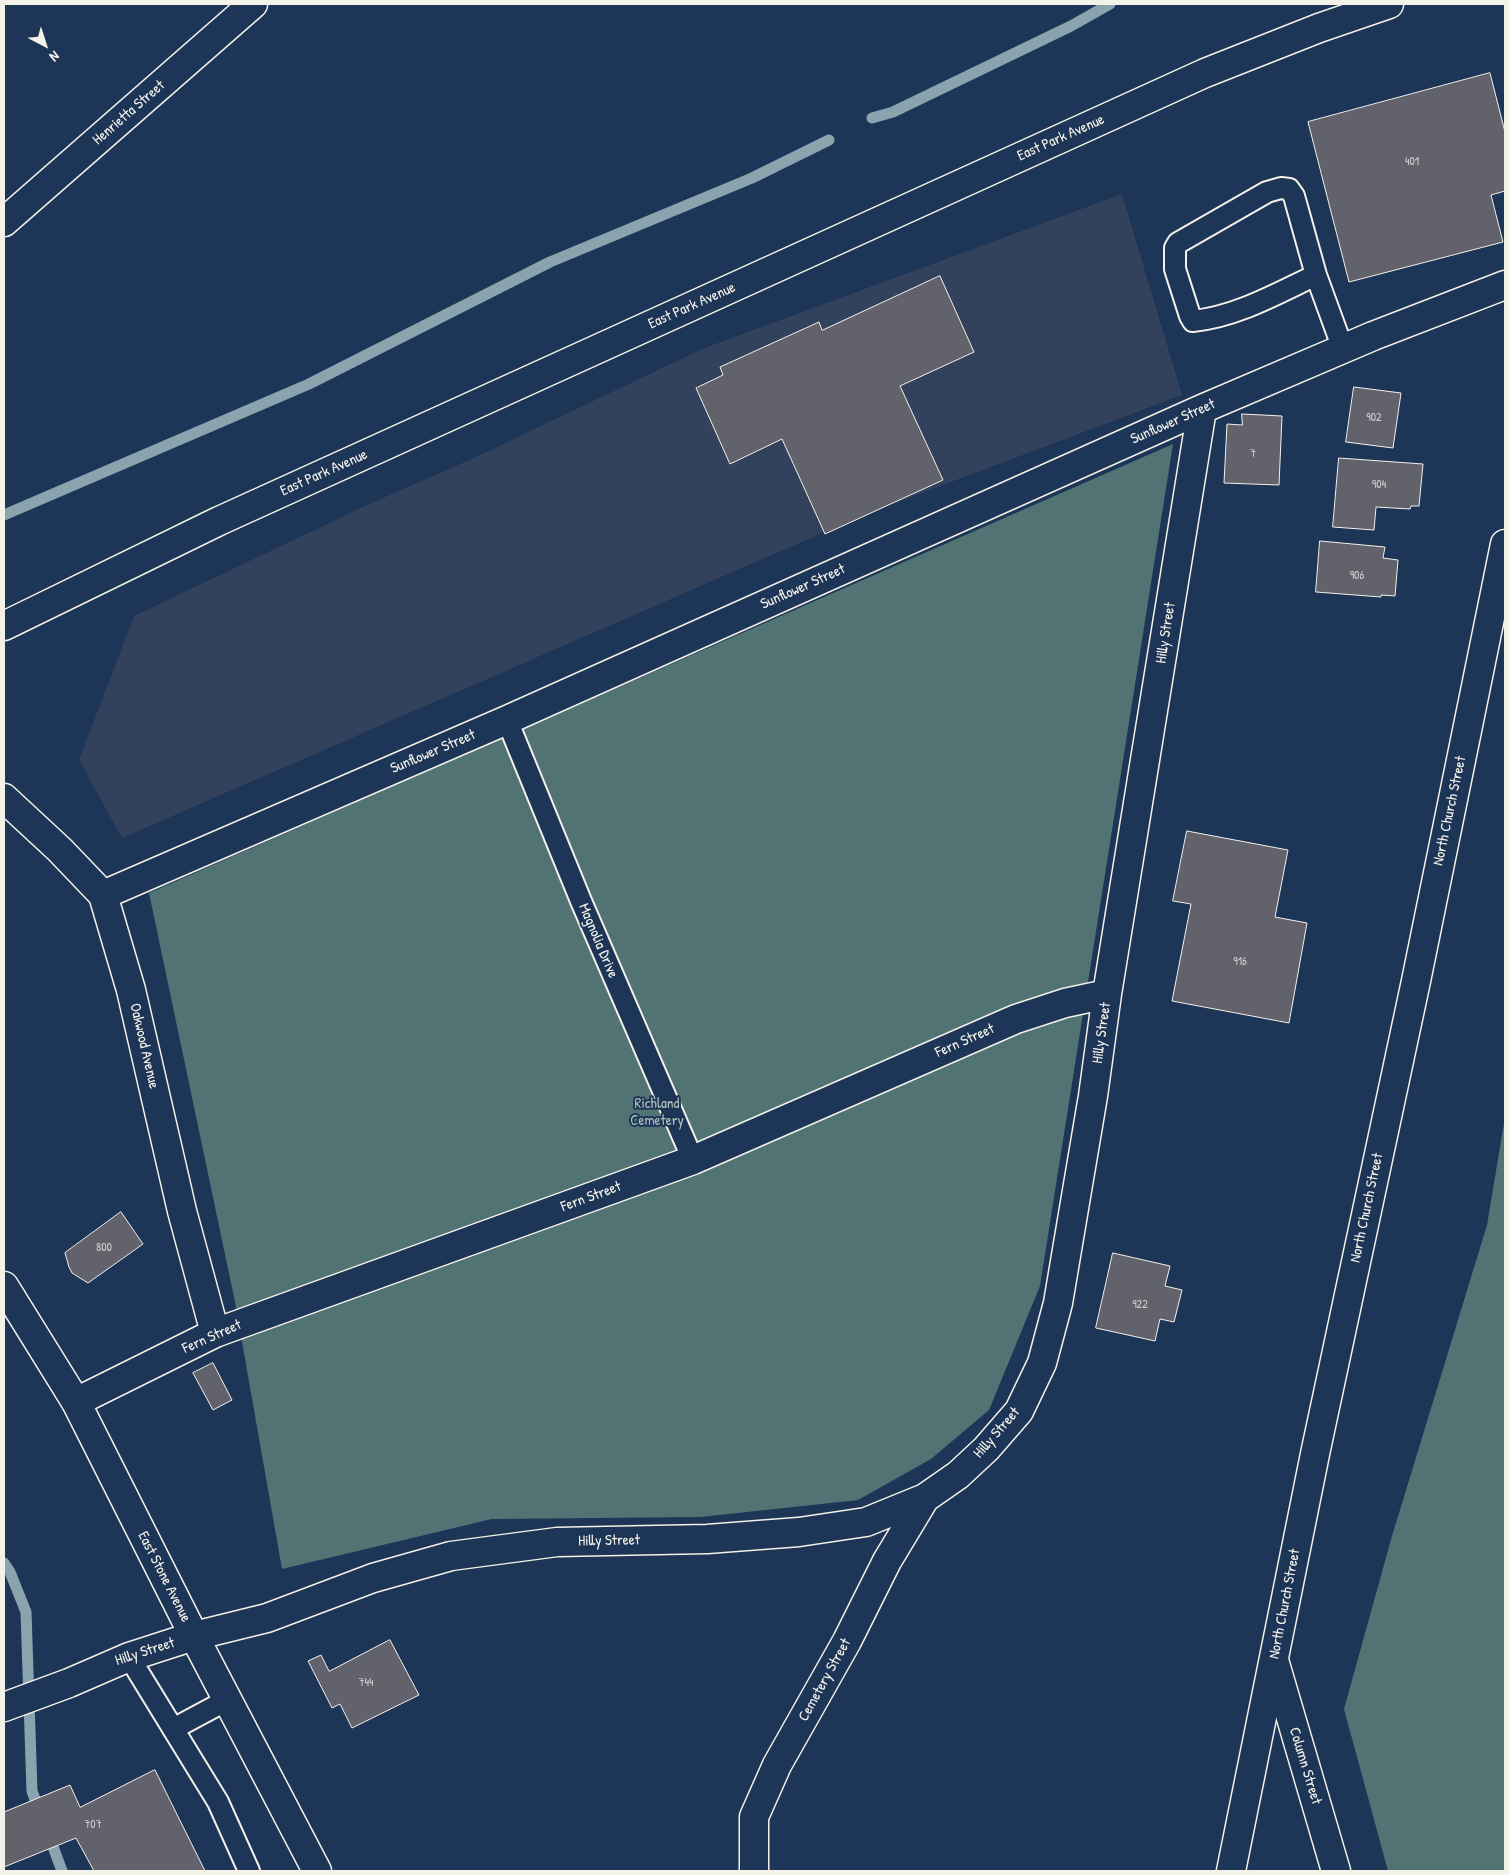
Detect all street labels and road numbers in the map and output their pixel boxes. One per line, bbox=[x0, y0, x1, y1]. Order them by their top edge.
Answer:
street label: Henrietta Street bbox=[89, 77, 169, 149]
street label: East Park Avenue bbox=[1015, 111, 1107, 165]
street label: East Park Avenue bbox=[646, 279, 738, 333]
street label: Sunflower Street bbox=[1128, 395, 1218, 449]
street label: East Park Avenue bbox=[278, 446, 370, 500]
street label: Sunflower Street bbox=[758, 560, 848, 614]
street label: Hilly Street bbox=[1152, 601, 1180, 665]
street label: Sunflower Street bbox=[388, 726, 478, 778]
street label: North Church Street bbox=[1430, 755, 1470, 867]
street label: Magnolia Drive bbox=[574, 901, 622, 981]
street label: Hilly Street bbox=[1089, 1001, 1115, 1065]
street label: Oakwood Avenue bbox=[125, 1002, 163, 1090]
street label: Fern Street bbox=[933, 1020, 997, 1062]
street label: North Church Street bbox=[1347, 1152, 1387, 1264]
street label: Fern Street bbox=[559, 1178, 623, 1216]
street label: Fern Street bbox=[180, 1316, 244, 1358]
street label: Hilly Street bbox=[970, 1404, 1024, 1462]
street label: East Stone Avenue bbox=[133, 1529, 195, 1625]
street label: Hilly Street bbox=[578, 1531, 640, 1551]
street label: North Church Street bbox=[1266, 1548, 1304, 1660]
street label: Hilly Street bbox=[113, 1634, 177, 1670]
street label: Cemetery Street bbox=[795, 1635, 855, 1725]
street label: Column Street bbox=[1285, 1725, 1325, 1807]

